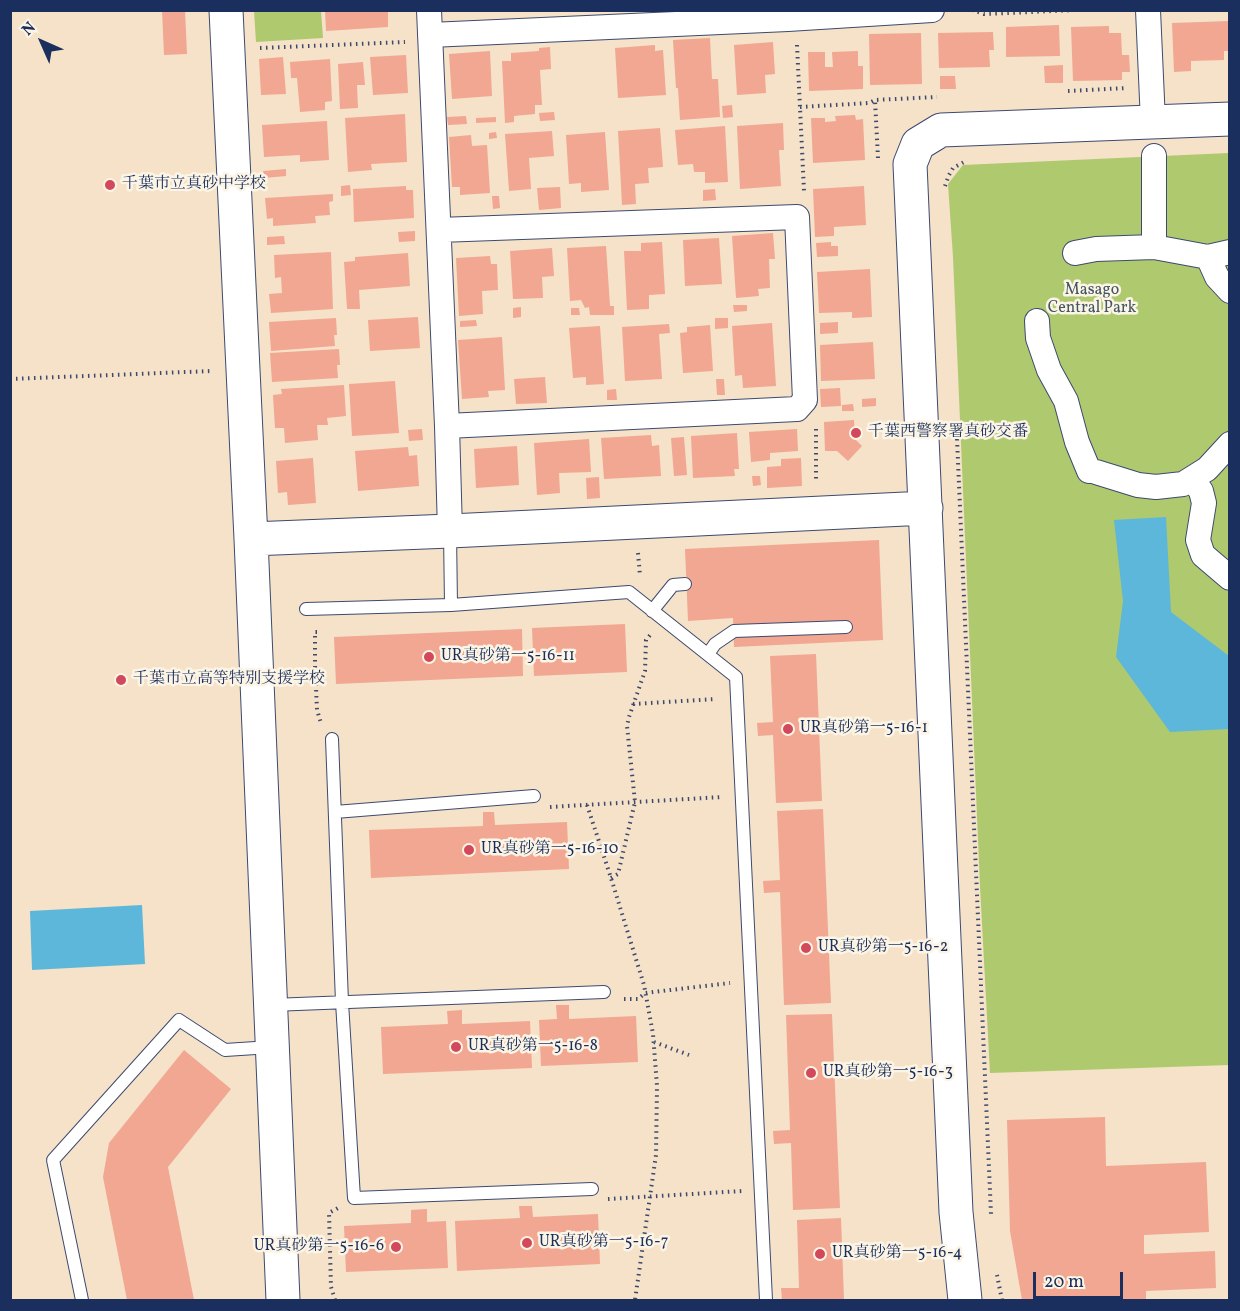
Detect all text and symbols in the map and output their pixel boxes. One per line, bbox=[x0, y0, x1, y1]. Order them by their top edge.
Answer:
north arrow bbox=[12, 12, 72, 72]
text: N bbox=[17, 17, 41, 41]
place label: 千葉市立真砂中学校 bbox=[122, 175, 266, 195]
marker: 千葉市立真砂中学校 bbox=[103, 178, 117, 192]
park label: Masago Central Park bbox=[1048, 281, 1136, 319]
place label: 千葉西警察署真砂交番 bbox=[868, 423, 1028, 443]
marker: 千葉西警察署真砂交番 bbox=[849, 426, 863, 440]
place label: UR真砂第一5-16-11 bbox=[441, 647, 575, 667]
marker: UR真砂第一5-16-11 bbox=[422, 650, 436, 664]
place label: 千葉市立高等特別支援学校 bbox=[133, 670, 325, 690]
marker: 千葉市立高等特別支援学校 bbox=[114, 673, 128, 687]
place label: UR真砂第一5-16-1 bbox=[800, 719, 928, 739]
marker: UR真砂第一5-16-1 bbox=[781, 722, 795, 736]
place label: UR真砂第一5-16-10 bbox=[481, 840, 618, 860]
marker: UR真砂第一5-16-10 bbox=[462, 843, 476, 857]
place label: UR真砂第一5-16-2 bbox=[818, 938, 948, 958]
marker: UR真砂第一5-16-2 bbox=[799, 941, 813, 955]
place label: UR真砂第一5-16-8 bbox=[468, 1037, 598, 1057]
marker: UR真砂第一5-16-8 bbox=[449, 1040, 463, 1054]
place label: UR真砂第一5-16-3 bbox=[823, 1063, 953, 1083]
marker: UR真砂第一5-16-3 bbox=[804, 1066, 818, 1080]
place label: UR真砂第一5-16-7 bbox=[539, 1233, 668, 1253]
marker: UR真砂第一5-16-7 bbox=[520, 1236, 534, 1250]
place label: UR真砂第一5-16-6 bbox=[254, 1237, 384, 1257]
marker: UR真砂第一5-16-6 bbox=[389, 1240, 403, 1254]
place label: UR真砂第一5-16-4 bbox=[832, 1244, 962, 1264]
marker: UR真砂第一5-16-4 bbox=[813, 1247, 827, 1261]
scale bar bbox=[1036, 1260, 1126, 1298]
text: 20 m bbox=[1044, 1270, 1084, 1295]

